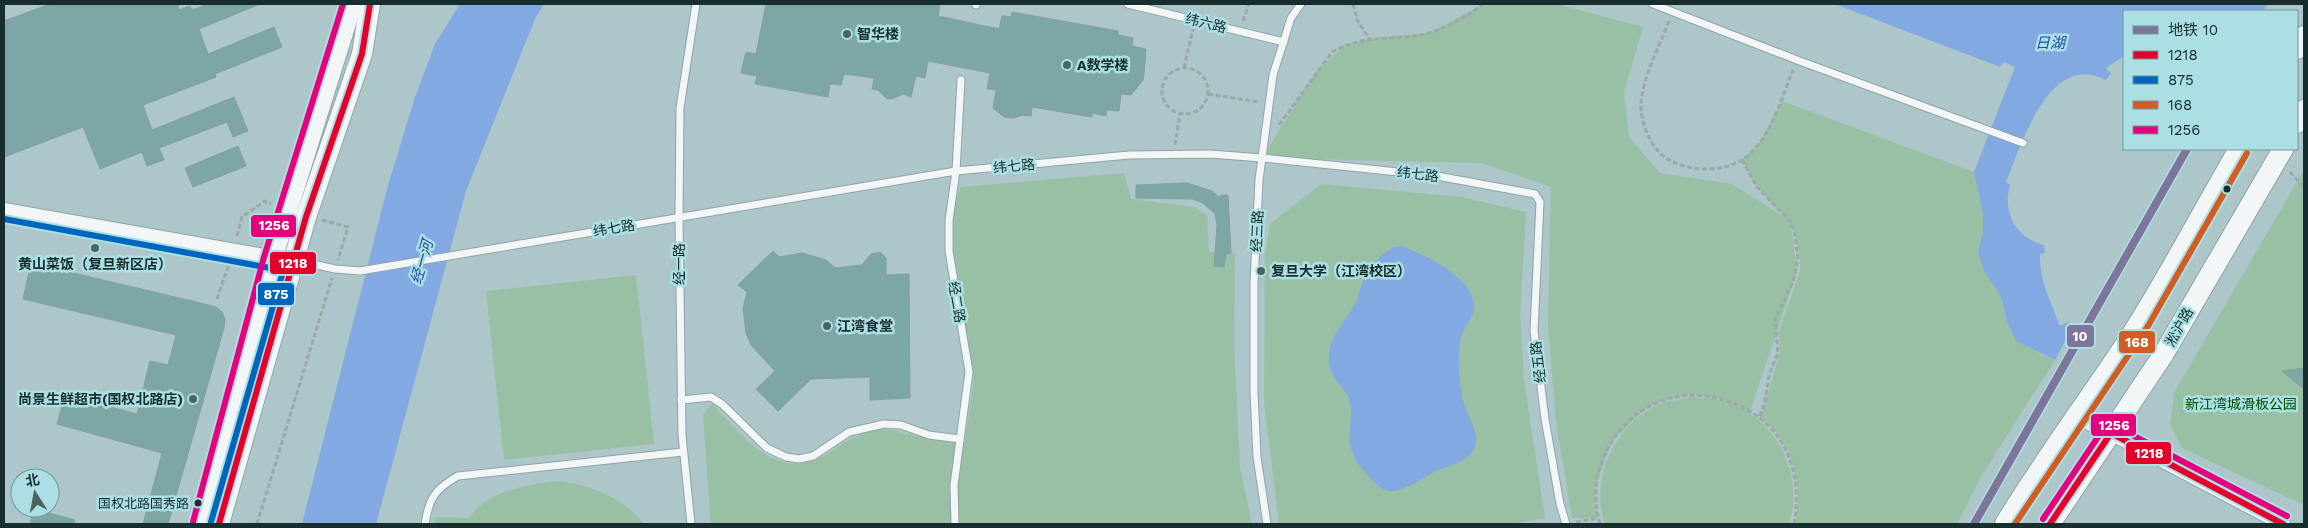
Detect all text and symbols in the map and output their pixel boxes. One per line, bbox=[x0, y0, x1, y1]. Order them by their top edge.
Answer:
street label: 纬六路 bbox=[1184, 10, 1228, 36]
legend bbox=[2123, 10, 2298, 150]
text: 地铁 10 bbox=[2168, 21, 2218, 39]
place label: 智华楼 bbox=[857, 26, 899, 42]
marker: 智华楼 bbox=[841, 28, 853, 40]
water label: 日湖 bbox=[2035, 34, 2067, 52]
text: 1218 bbox=[2168, 46, 2198, 64]
place label: A数学楼 bbox=[1077, 57, 1128, 73]
marker: A数学楼 bbox=[1061, 59, 1073, 71]
text: 875 bbox=[2168, 71, 2194, 89]
text: 168 bbox=[2168, 96, 2192, 114]
text: 1256 bbox=[2168, 121, 2200, 139]
street label: 纬七路 bbox=[992, 156, 1036, 176]
street label: 纬七路 bbox=[1396, 164, 1440, 184]
unlabelled marker bbox=[2222, 184, 2232, 194]
street label: 经三路 bbox=[1248, 210, 1266, 252]
line badge: 1256 bbox=[250, 214, 297, 238]
text: 1256 bbox=[258, 217, 290, 233]
street label: 纬七路 bbox=[592, 217, 636, 239]
water label: 经一河 bbox=[407, 235, 438, 286]
marker: 黄山菜饭（复旦新区店） bbox=[89, 242, 101, 254]
street label: 经一路 bbox=[671, 243, 687, 285]
line badge: 1218 bbox=[269, 251, 317, 275]
text: 1218 bbox=[278, 255, 308, 271]
place label: 黄山菜饭（复旦新区店） bbox=[18, 256, 172, 272]
place label: 复旦大学（江湾校区） bbox=[1271, 263, 1411, 279]
marker: 复旦大学（江湾校区） bbox=[1255, 265, 1267, 277]
street label: 经二路 bbox=[945, 280, 969, 324]
line badge: 875 bbox=[257, 282, 295, 306]
text: 875 bbox=[264, 286, 288, 302]
street label: 淞沪路 bbox=[2162, 305, 2196, 349]
place label: 江湾食堂 bbox=[837, 318, 893, 334]
marker: 江湾食堂 bbox=[821, 320, 833, 332]
line badge: 10 bbox=[2066, 324, 2095, 348]
text: 10 bbox=[2072, 328, 2088, 344]
line badge: 168 bbox=[2118, 330, 2156, 354]
text: 168 bbox=[2125, 334, 2149, 350]
street label: 经五路 bbox=[1528, 340, 1548, 384]
place label: 尚景生鲜超市(国权北路店) bbox=[18, 391, 183, 407]
marker: 尚景生鲜超市(国权北路店) bbox=[187, 393, 199, 405]
park label: 新江湾城滑板公园 bbox=[2185, 396, 2297, 412]
line badge: 1256 bbox=[2090, 413, 2137, 437]
text: 1256 bbox=[2098, 417, 2130, 433]
line badge: 1218 bbox=[2125, 441, 2172, 465]
text: 1218 bbox=[2134, 445, 2164, 461]
north arrow bbox=[10, 468, 60, 518]
text: 北 bbox=[24, 471, 41, 489]
place label: 国权北路国秀路 bbox=[98, 496, 189, 511]
marker: 国权北路国秀路 bbox=[193, 498, 203, 508]

